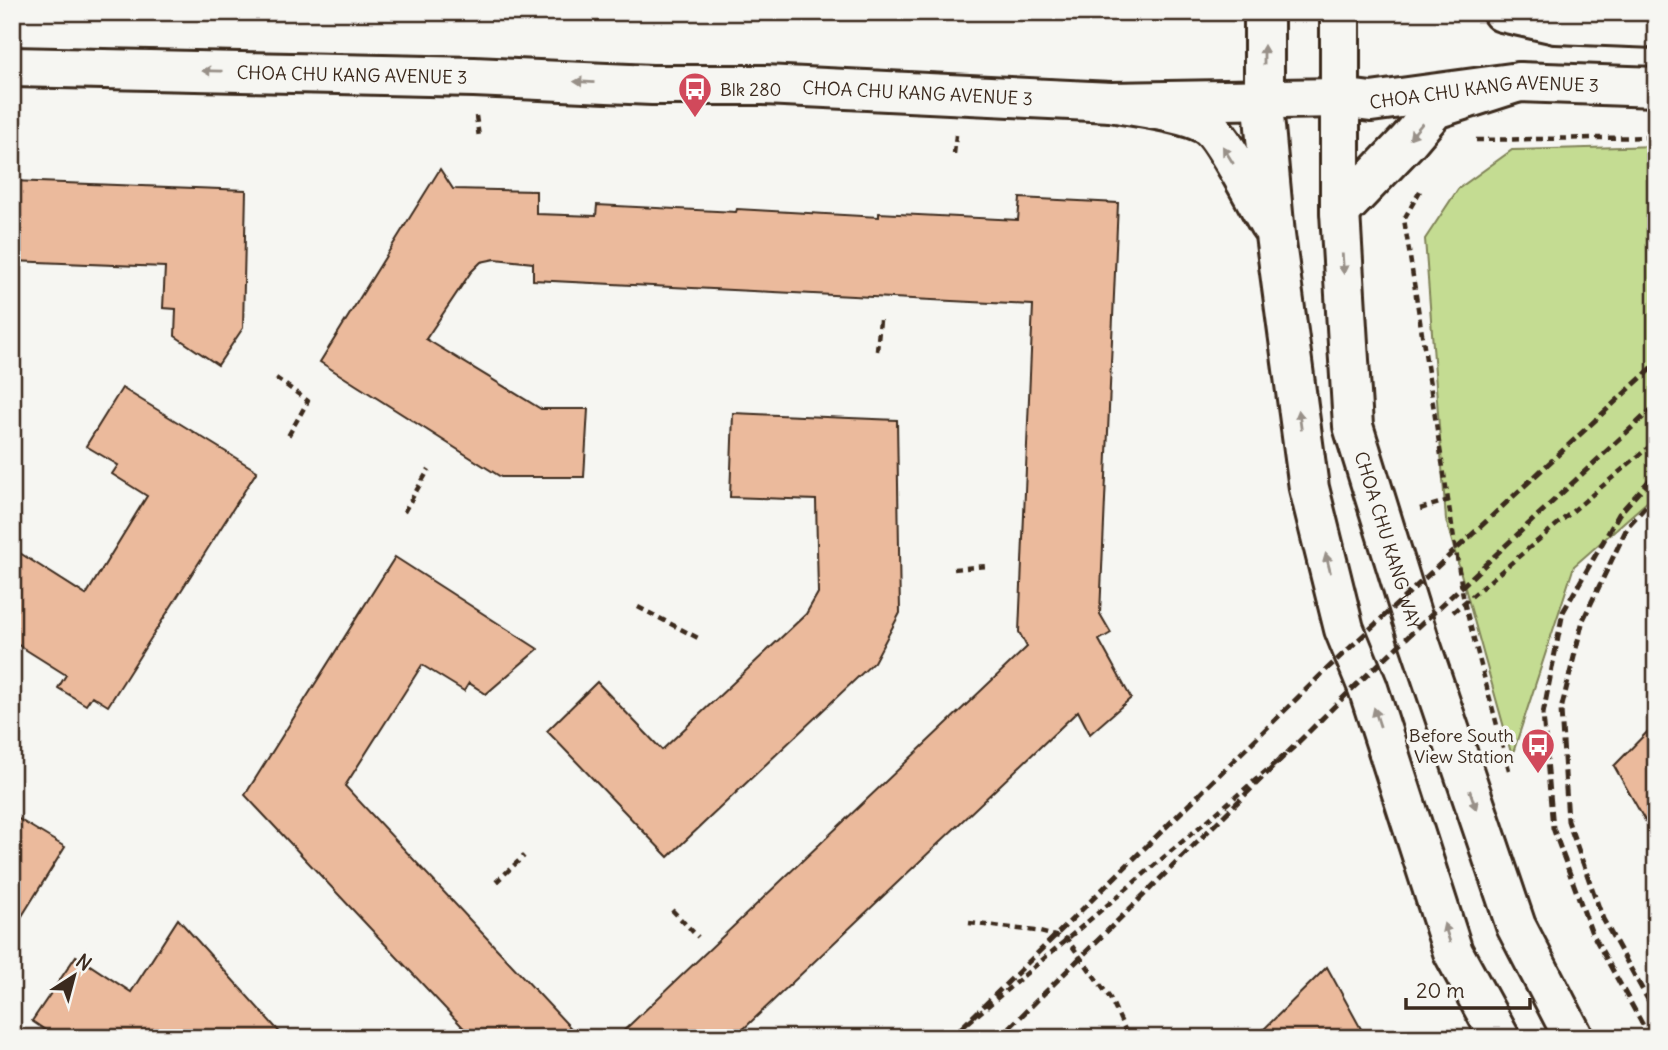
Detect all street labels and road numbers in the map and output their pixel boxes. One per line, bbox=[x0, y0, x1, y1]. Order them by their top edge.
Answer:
street label: CHOA CHU KANG AVENUE 3 bbox=[236, 60, 468, 88]
street label: CHOA CHU KANG AVENUE 3 bbox=[1368, 70, 1599, 114]
street label: CHOA CHU KANG AVENUE 3 bbox=[802, 75, 1033, 110]
street label: CHOA CHU KANG WAY bbox=[1350, 449, 1427, 632]

